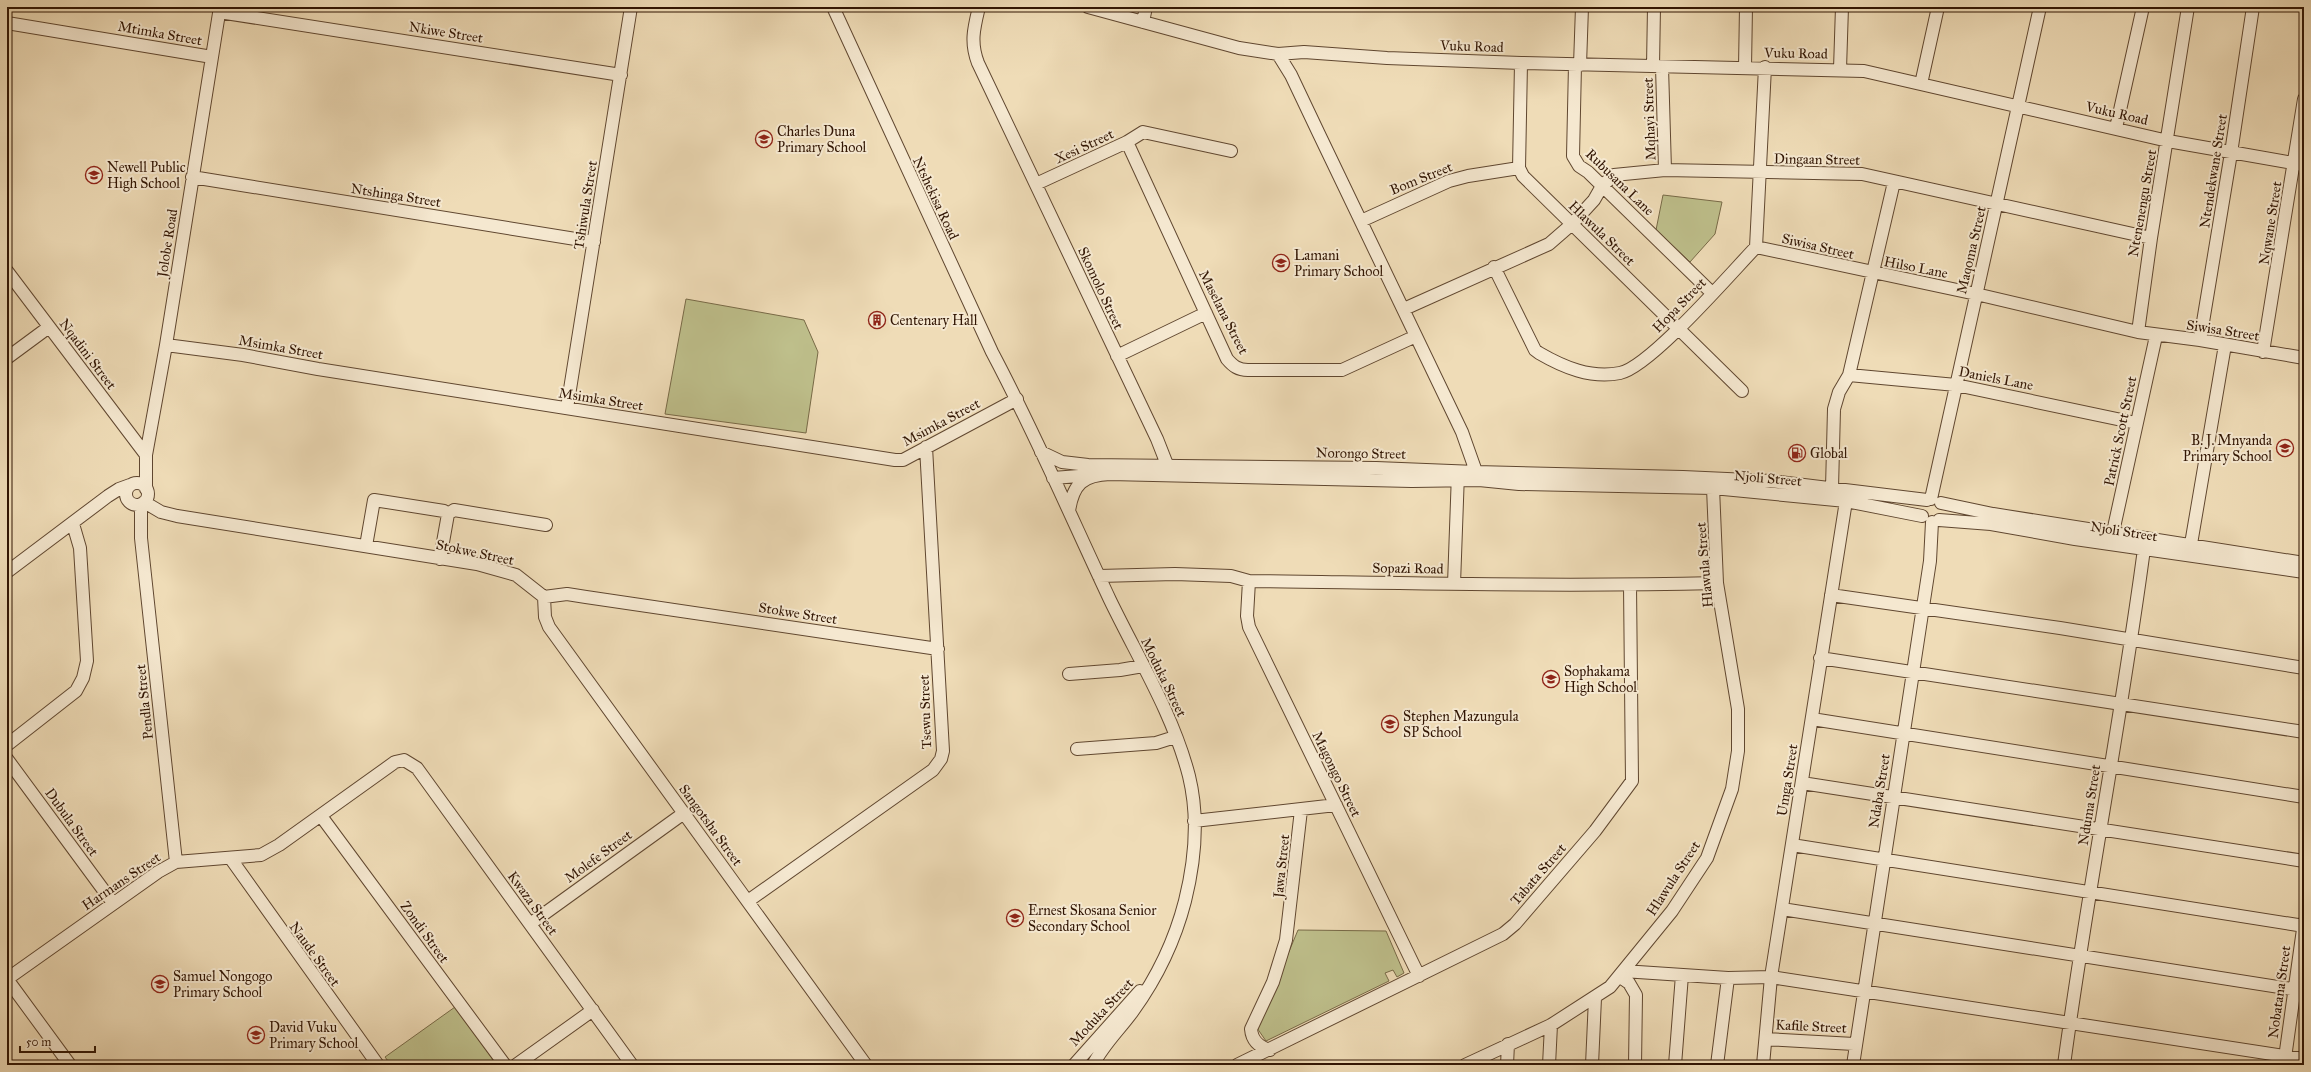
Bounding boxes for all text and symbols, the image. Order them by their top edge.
street label: Mtimka Street [117,18,203,49]
street label: Nkiwe Street [408,18,484,47]
street label: Vuku Road [1439,37,1504,56]
street label: Vuku Road [1763,44,1828,63]
street label: Mqhayi Street [1640,77,1660,161]
street label: Vuku Road [2083,98,2150,129]
street label: Ntendekwane Street [2196,113,2231,229]
place label: Charles Duna Primary School [777,123,866,156]
street label: Xesi Street [1052,125,1116,167]
school or university icon: Charles Duna Primary School [754,129,774,149]
street label: Rubusana Lane [1582,145,1658,219]
street label: Ntenenengu Street [2125,148,2160,258]
street label: Dingaan Street [1774,150,1860,169]
street label: Ntshekisa Road [909,154,962,242]
street label: Bom Street [1387,158,1455,199]
place label: Newell Public High School [107,159,186,192]
street label: Tshiwula Street [570,159,601,251]
school or university icon: Newell Public High School [84,165,104,185]
street label: Ntshinga Street [350,180,442,211]
street label: Nqwane Street [2255,180,2286,266]
street label: Hlawula Street [1565,197,1638,269]
street label: Maqoma Street [1953,204,1991,296]
street label: Jolobe Road [153,208,182,281]
street label: Siwisa Street [1780,230,1856,263]
street label: Skomolo Street [1074,244,1127,332]
place label: Lamani Primary School [1294,247,1383,280]
school or university icon: Lamani Primary School [1271,253,1291,273]
street label: Hilso Lane [1883,253,1949,282]
street label: Maselana Street [1195,267,1252,357]
street label: Hopa Street [1649,274,1710,336]
building icon: Centenary Hall [867,310,887,330]
place label: Centenary Hall [890,312,978,329]
street label: Nqadini Street [55,316,120,394]
street label: Siwisa Street [2185,316,2261,345]
street label: Msimka Street [237,332,324,363]
street label: Daniels Lane [1957,363,2035,394]
street label: Patrick Scott Street [2101,375,2140,488]
street label: Msimka Street [557,384,644,415]
street label: Msimka Street [900,395,983,450]
place label: B. J. Mnyanda Primary School [2183,432,2272,465]
school or university icon: B. J. Mnyanda Primary School [2275,438,2295,458]
fuel station icon: Global [1787,443,1807,463]
street label: Norongo Street [1316,444,1406,463]
place label: Global [1810,445,1848,462]
street label: Njoli Street [1733,467,1803,490]
street label: Njoli Street [2089,518,2159,545]
street label: Hlawula Street [1692,521,1717,608]
street label: Stokwe Street [434,536,515,569]
street label: Sopazi Road [1372,559,1444,578]
street label: Stokwe Street [757,599,838,628]
street label: Moduka Street [1137,635,1190,720]
street label: Pendla Street [132,663,157,740]
place label: Sophakama High School [1564,663,1637,696]
school or university icon: Sophakama High School [1541,669,1561,689]
street label: Tsewu Street [916,674,935,750]
place label: Stephen Mazungula SP School [1403,708,1519,741]
school or university icon: Stephen Mazungula SP School [1380,714,1400,734]
street label: Magongo Street [1309,729,1365,820]
street label: Umga Street [1773,743,1802,817]
street label: Ndaba Street [1865,753,1894,830]
street label: Nduma Street [2075,763,2104,847]
street label: Sangotsha Street [675,781,746,869]
street label: Dubula Street [41,785,102,860]
street label: Molefe Street [561,826,635,887]
street label: Jawa Street [1269,833,1294,901]
street label: Hlawula Street [1643,838,1704,919]
street label: Tabata Street [1507,840,1570,909]
street label: Harmans Street [79,849,164,914]
street label: Kwaza Street [504,868,561,939]
street label: Zondi Street [397,898,453,967]
place label: Ernest Skosana Senior Secondary School [1028,902,1157,935]
school or university icon: Ernest Skosana Senior Secondary School [1005,908,1025,928]
street label: Naude Street [286,919,344,990]
street label: Nobatana Street [2265,944,2294,1040]
place label: Samuel Nongogo Primary School [173,968,272,1001]
school or university icon: Samuel Nongogo Primary School [150,974,170,994]
street label: Moduka Street [1066,975,1137,1050]
street label: Kafile Street [1775,1016,1847,1037]
place label: David Vuku Primary School [269,1019,358,1052]
school or university icon: David Vuku Primary School [246,1025,266,1045]
scale bar [20,1028,95,1054]
text: 50 m [26,1035,51,1049]

